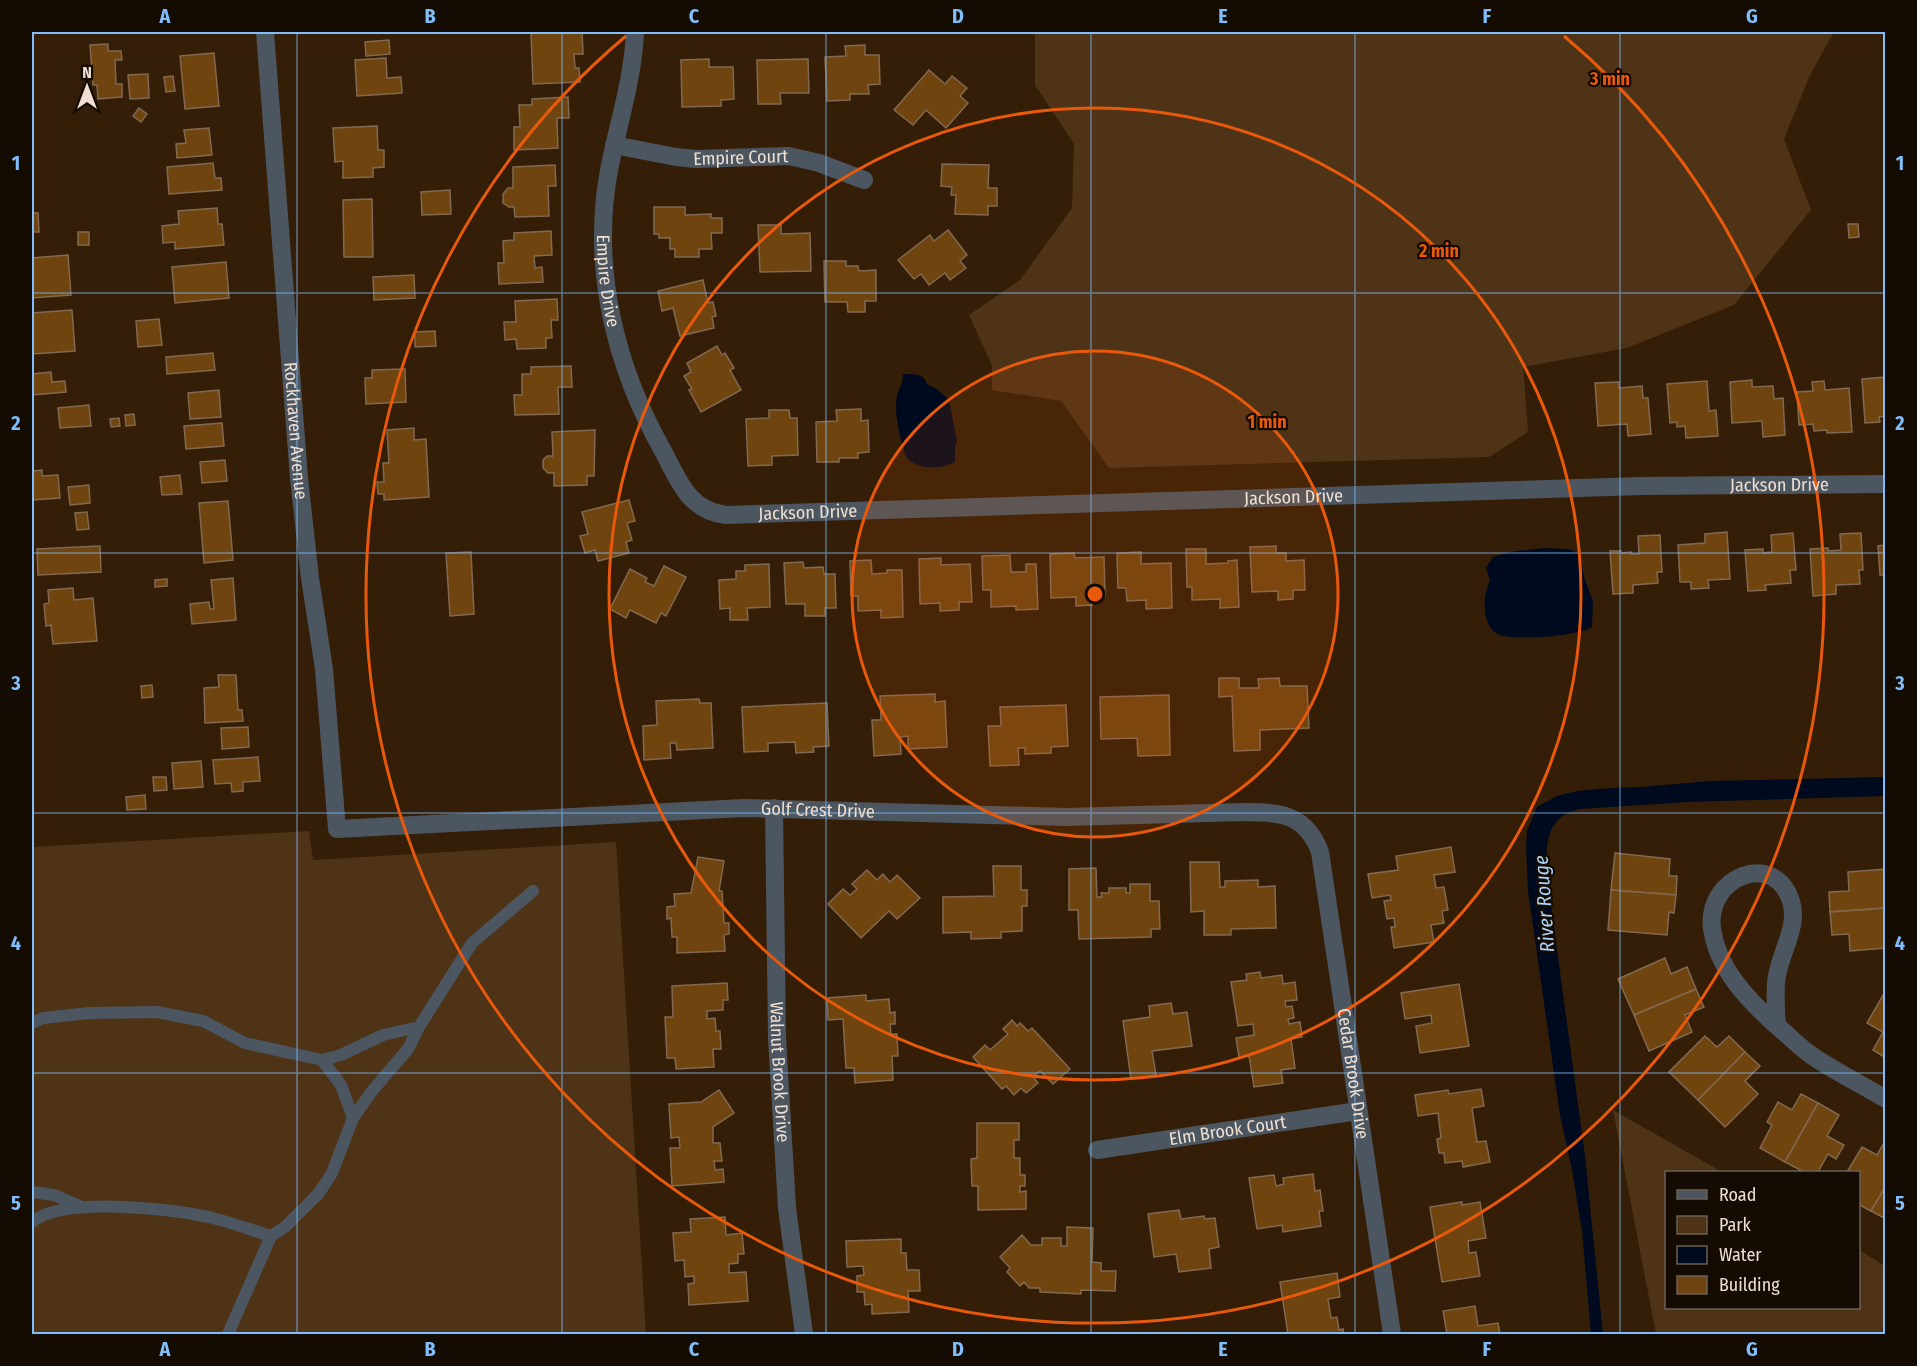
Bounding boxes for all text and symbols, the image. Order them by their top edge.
text: A [159,4,172,28]
text: B [424,4,436,28]
text: C [689,4,700,28]
text: D [952,4,964,28]
text: E [1218,4,1228,28]
text: F [1483,4,1492,28]
text: G [1746,4,1758,28]
north arrow [57,57,117,117]
text: N [82,63,92,82]
text: 3 min [1589,68,1630,90]
street label: Empire Court [693,145,789,170]
text: 1 [12,151,20,175]
text: 1 [1896,151,1904,175]
street label: Empire Drive [592,234,625,329]
text: 2 min [1418,240,1459,262]
street label: Rockhaven Avenue [279,361,312,501]
text: 2 [10,411,21,435]
text: 1 min [1247,411,1287,433]
text: 2 [1894,411,1905,435]
street label: Jackson Drive [1730,473,1829,496]
street label: Jackson Drive [1244,484,1343,510]
street label: Jackson Drive [758,500,858,525]
centre of rings [1085,584,1105,604]
text: 3 [10,671,21,695]
text: 3 [1894,671,1905,695]
street label: Golf Crest Drive [761,797,875,823]
water label: River Rouge [1529,854,1559,953]
text: 4 [11,931,21,955]
text: 4 [1895,931,1905,955]
street label: Walnut Brook Drive [766,1001,794,1143]
street label: Cedar Brook Drive [1332,1007,1374,1141]
street label: Elm Brook Court [1167,1111,1288,1150]
legend [1665,1171,1860,1309]
text: Road [1719,1184,1756,1206]
text: 5 [11,1191,21,1215]
text: 5 [1895,1191,1905,1215]
text: Park [1719,1214,1752,1236]
text: Water [1719,1244,1762,1266]
text: Building [1719,1274,1780,1296]
text: A [159,1337,172,1361]
text: B [424,1337,436,1361]
text: C [689,1337,700,1361]
text: D [952,1337,964,1361]
text: E [1218,1337,1228,1361]
text: F [1483,1337,1492,1361]
text: G [1746,1337,1758,1361]

